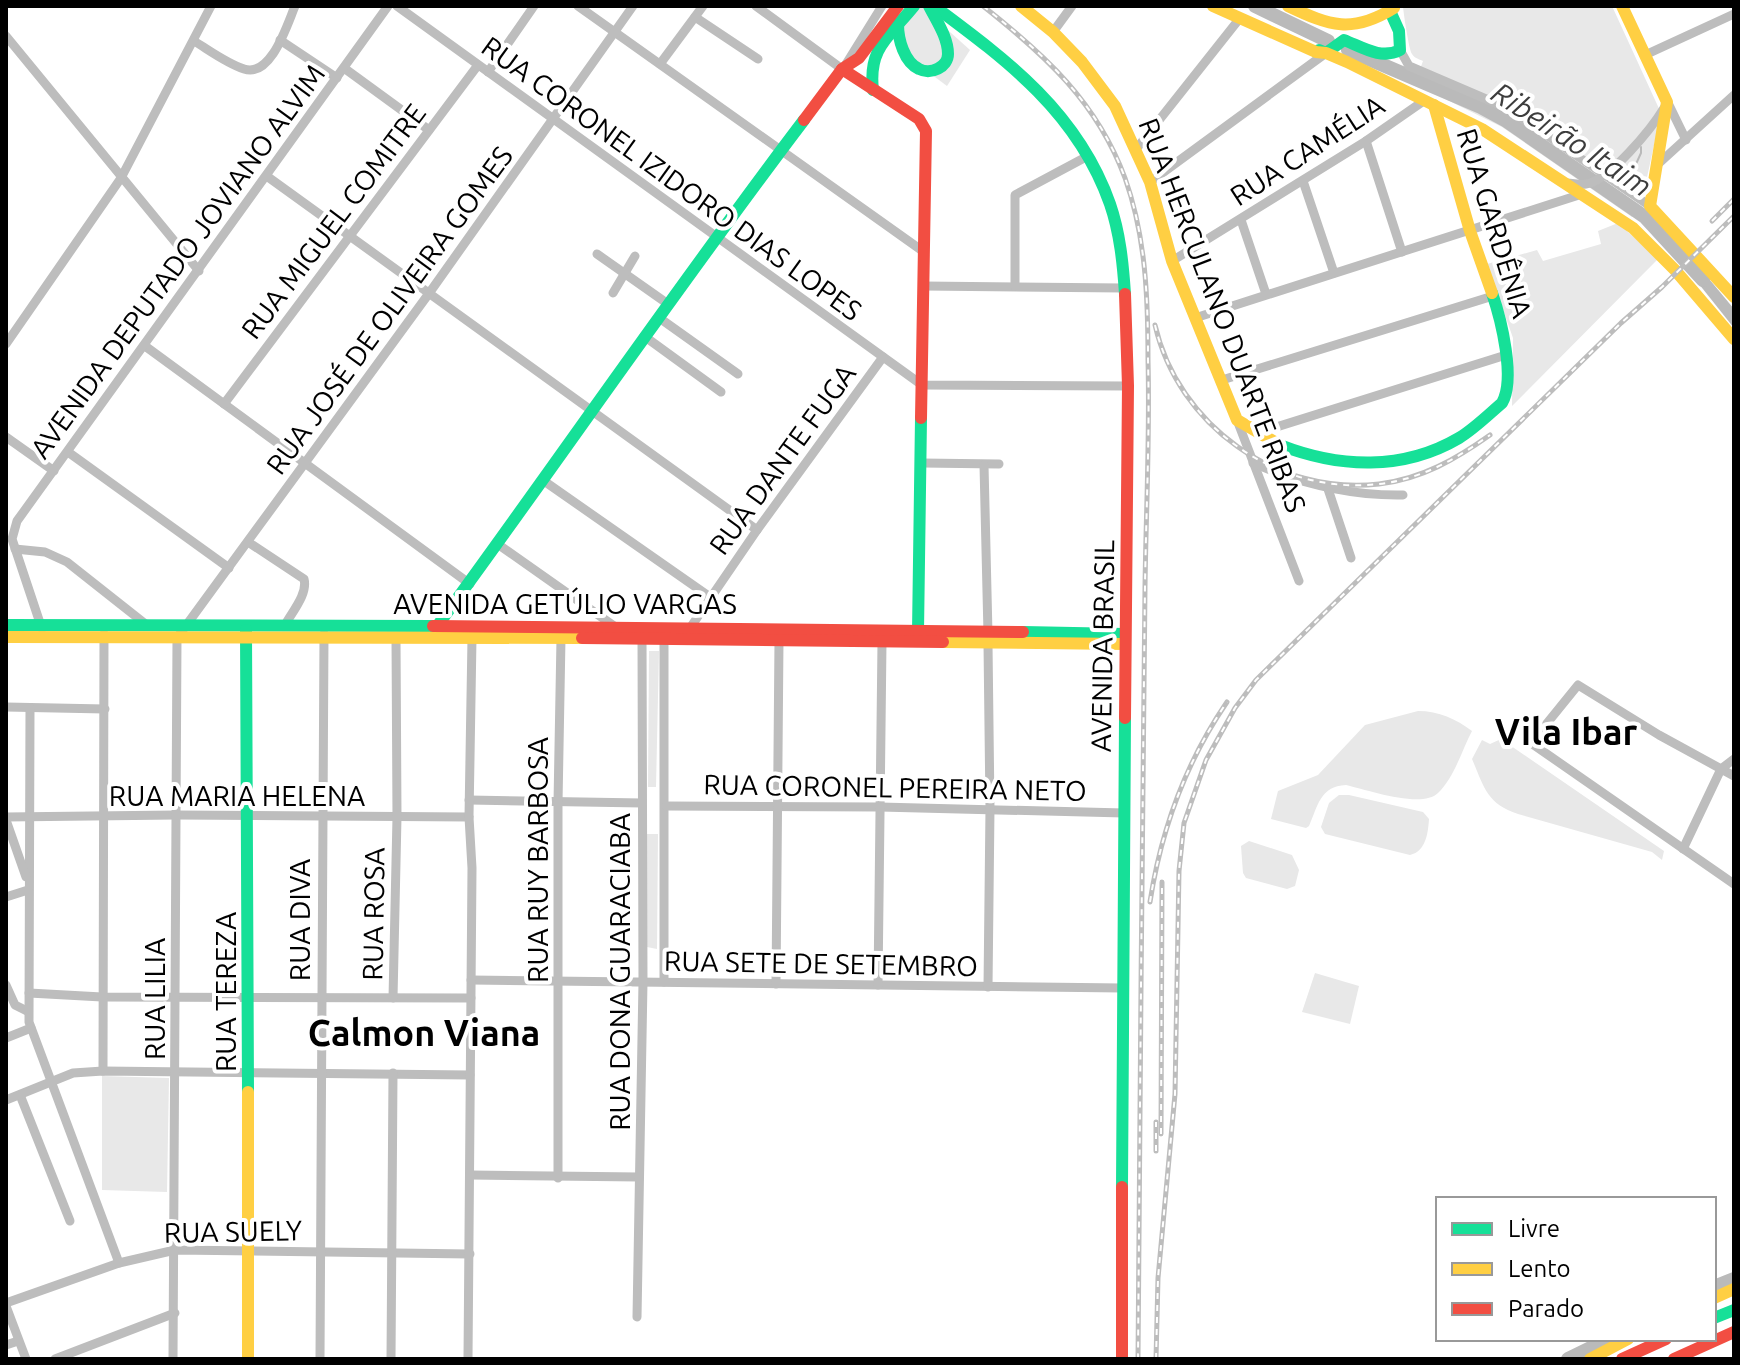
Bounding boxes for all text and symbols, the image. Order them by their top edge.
street label: RUA CORONEL IZIDORO DIAS LOPES [476,30,868,326]
street label: AVENIDA DEPUTADO JOVIANO ALVIM [24,58,330,464]
water label: Ribeirão Itaim [1486,75,1658,203]
street label: RUA CAMÉLIA [1224,88,1390,211]
street label: RUA MIGUEL COMITRE [235,98,431,344]
street label: RUA HERCULANO DUARTE RIBAS [1133,114,1313,516]
street label: RUA GARDÊNIA [1451,124,1539,321]
street label: RUA JOSÉ DE OLIVEIRA GOMES [259,140,518,480]
street label: RUA DANTE FUGA [703,358,861,560]
street label: AVENIDA BRASIL [1085,540,1119,752]
street label: AVENIDA GETÚLIO VARGAS [393,587,737,619]
district label: Vila Ibar [1495,711,1637,752]
street label: RUA RUY BARBOSA [522,737,553,983]
street label: RUA CORONEL PEREIRA NETO [703,768,1087,806]
street label: RUA MARIA HELENA [109,780,365,811]
street label: RUA DONA GUARACIABA [604,813,635,1131]
street label: RUA ROSA [356,847,390,981]
street label: RUA DIVA [284,859,315,981]
street label: RUA TEREZA [210,912,241,1072]
street label: RUA LILIA [139,938,170,1060]
street label: RUA SETE DE SETEMBRO [664,945,978,981]
district label: Calmon Viana [308,1012,540,1053]
legend [1436,1197,1716,1341]
street label: RUA SUELY [164,1214,302,1248]
text: Livre [1508,1215,1560,1242]
text: Lento [1508,1255,1571,1282]
text: Parado [1508,1295,1584,1322]

